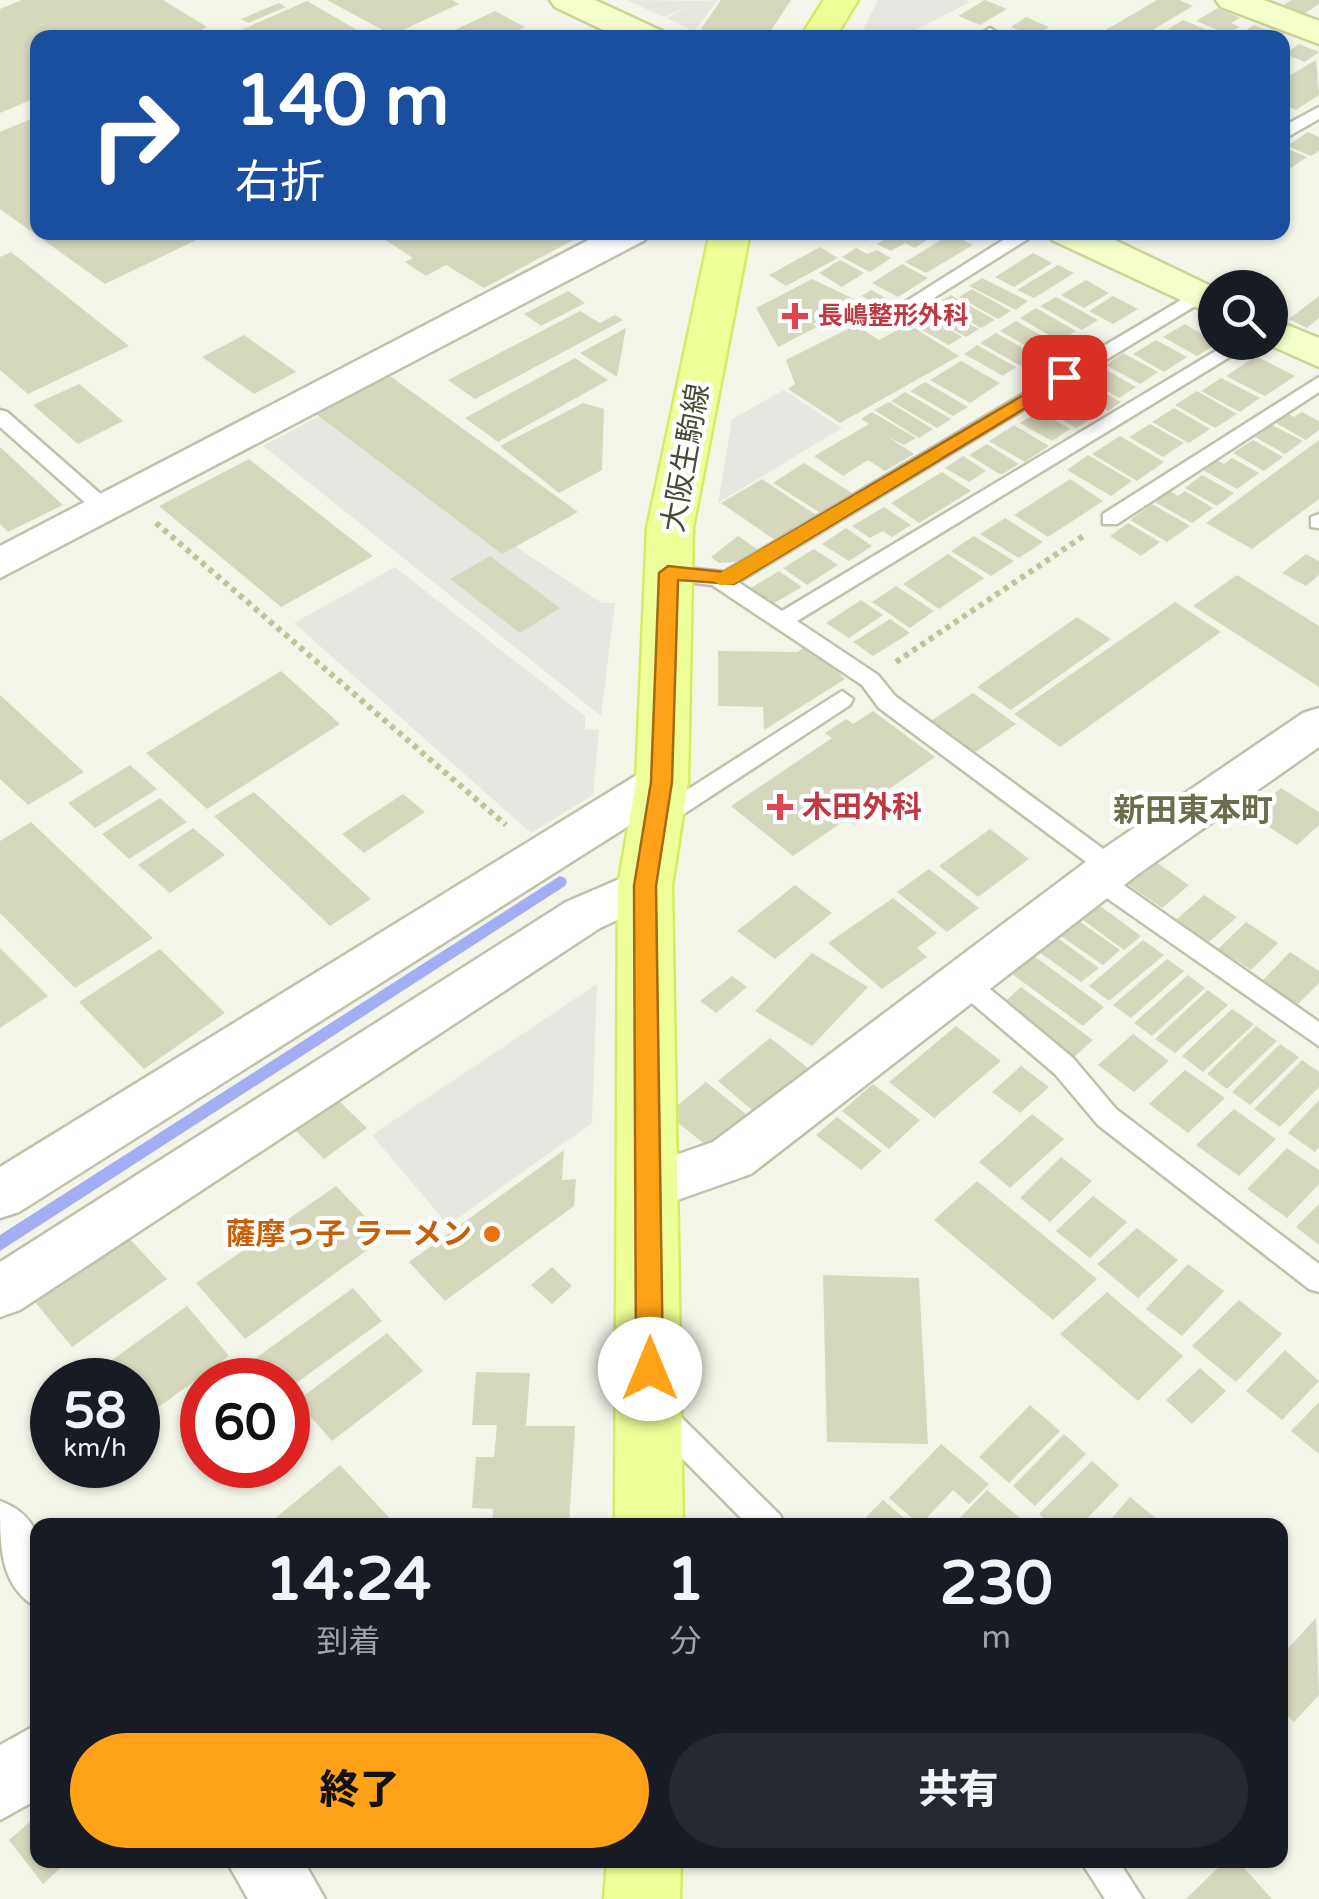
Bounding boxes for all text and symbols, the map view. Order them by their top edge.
text: 140 m [235,60,449,144]
icon: right [70,70,200,200]
text: 右折 [235,156,325,210]
map controls [1198,270,1288,360]
button: search [1198,270,1288,360]
place label: 長嶋整形外科 [818,301,968,331]
marker: 長嶋整形外科 [782,303,808,329]
pin [1022,335,1107,420]
icon: arrive [1037,350,1092,405]
street label: 大阪生駒線 [655,381,717,535]
place label: 木田外科 [802,789,922,826]
district label: 新田東本町 [1113,792,1273,830]
marker: 木田外科 [767,794,793,820]
place label: 薩摩っ子 ラーメン [225,1216,472,1253]
marker: 薩摩っ子 ラーメン [481,1223,503,1245]
position arrow [598,1317,702,1421]
speed limit sign: 60 [180,1358,310,1488]
text: 58 [64,1381,126,1441]
text: km/h [64,1433,126,1463]
text: 14:24 [265,1544,432,1616]
text: 1 [667,1544,704,1616]
text: 230 [940,1548,1053,1620]
text: m [982,1619,1011,1657]
text: 到着 [316,1623,380,1661]
text: 分 [670,1623,702,1661]
button: 終了 [70,1733,649,1848]
button: 共有 [669,1733,1248,1848]

